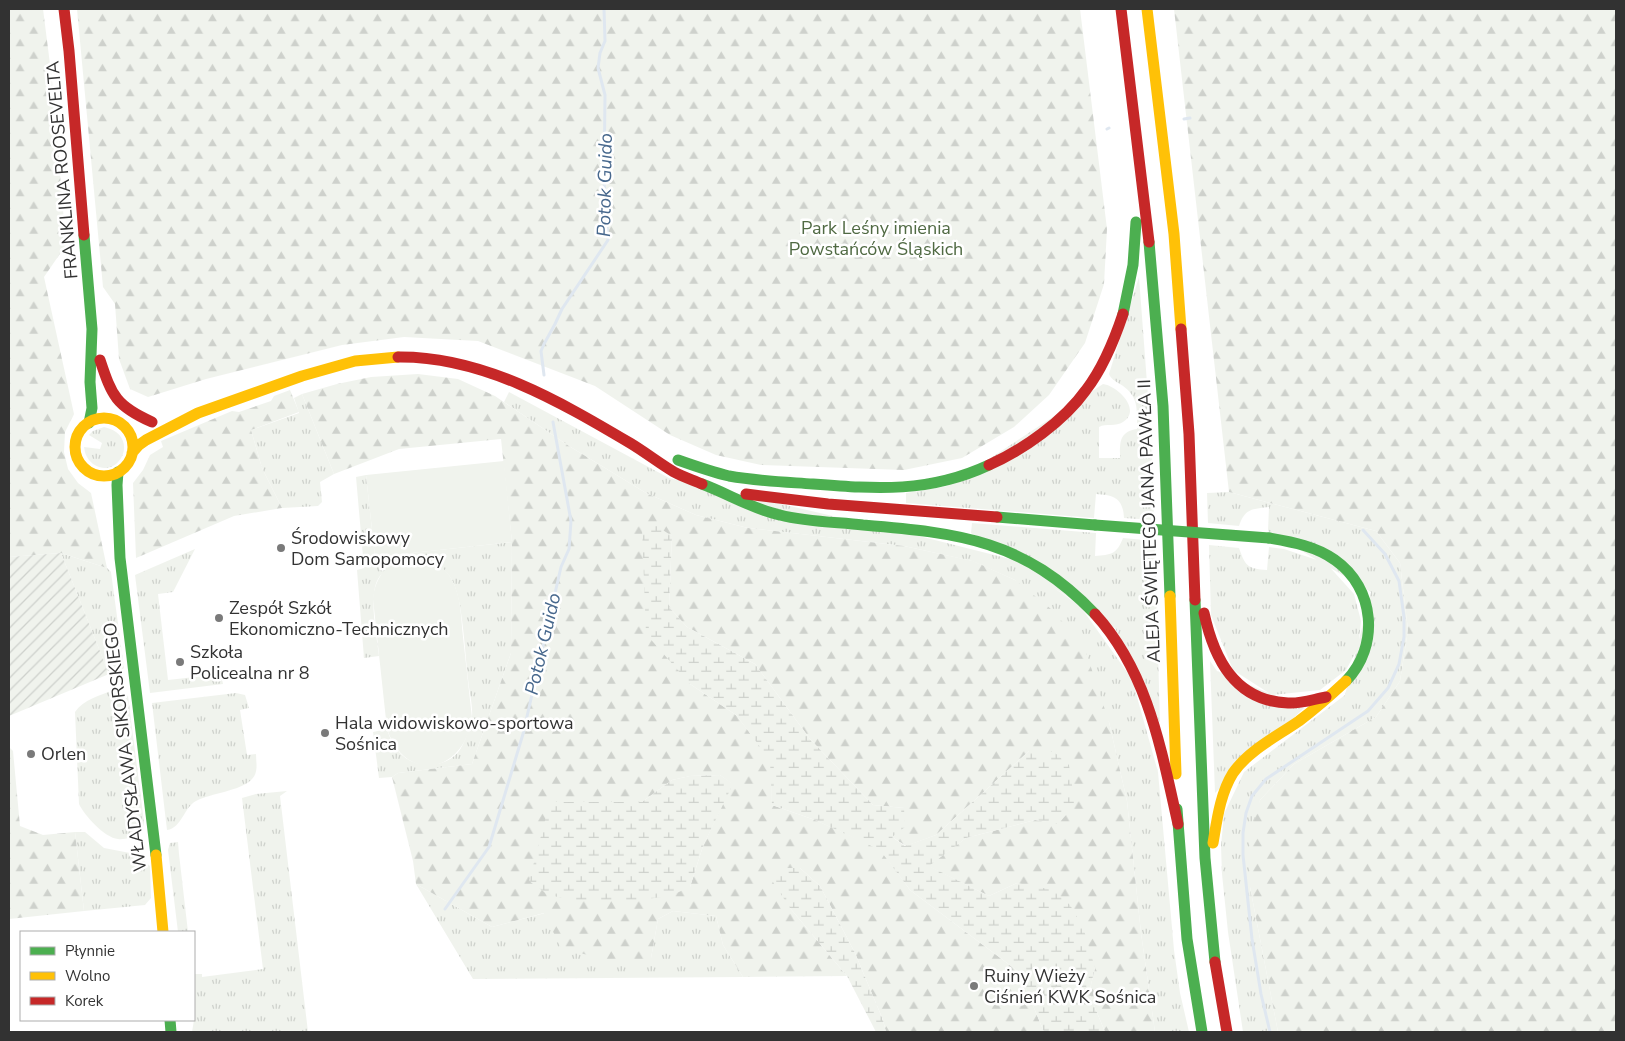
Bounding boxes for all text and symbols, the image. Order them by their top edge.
street label: FRANKLINA ROOSEVELTA [41,60,83,280]
water label: Potok Guido [591,133,619,237]
park label: Park Leśny imienia Powstańców Śląskich [789,216,963,261]
street label: ALEJA ŚWIĘTEGO JANA PAWŁA II [1132,379,1166,663]
place label: Środowiskowy Dom Samopomocy [291,526,445,571]
marker: Środowiskowy Dom Samopomocy [275,542,287,554]
water label: Potok Guido [519,590,567,698]
place label: Zespół Szkół Ekonomiczno-Technicznych [229,596,449,641]
marker: Zespół Szkół Ekonomiczno-Technicznych [213,612,225,624]
street label: WŁADYSŁAWA SIKORSKIEGO [98,621,152,873]
place label: Szkoła Policealna nr 8 [190,640,310,685]
marker: Szkoła Policealna nr 8 [174,656,186,668]
place label: Hala widowiskowo-sportowa Sośnica [335,711,574,756]
marker: Hala widowiskowo-sportowa Sośnica [319,727,331,739]
place label: Orlen [41,742,86,766]
marker: Orlen [25,748,37,760]
legend [20,931,195,1021]
text: Płynnie [65,941,115,961]
place label: Ruiny Wieży Ciśnień KWK Sośnica [984,964,1156,1009]
text: Wolno [65,966,110,986]
marker: Ruiny Wieży Ciśnień KWK Sośnica [968,980,980,992]
text: Korek [65,991,104,1011]

